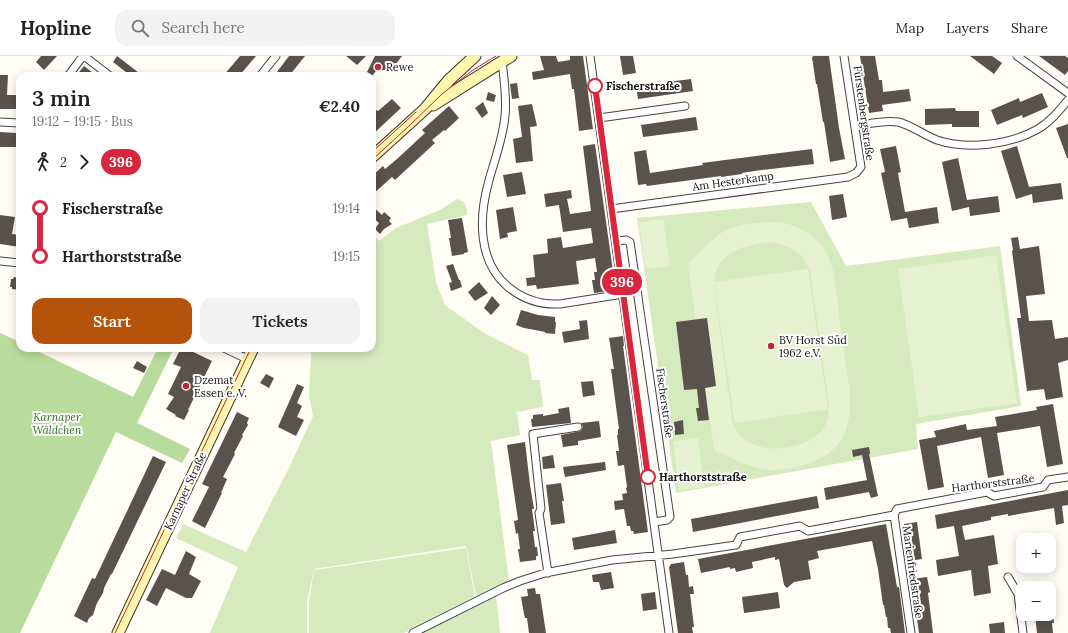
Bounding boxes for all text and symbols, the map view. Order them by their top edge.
search box [115,10,395,46]
text: Hopline [20,16,91,40]
icon: search [129,17,151,39]
text: Search here [161,18,245,37]
text: Map [896,19,924,37]
text: Layers [946,19,989,37]
text: Share [1011,19,1048,37]
place label: Rewe [386,60,413,74]
marker: Rewe [373,62,383,72]
street label: Fürstenbergstraße [850,65,878,161]
marker: Fischerstraße [587,78,603,94]
place label: Fischerstraße [606,79,680,93]
text: 3 min [32,84,91,112]
text: €2.40 [319,97,360,116]
text: 19:12 – 19:15 · Bus [32,113,133,130]
icon: walk [32,151,54,173]
icon: forward [73,151,95,173]
text: 396 [109,153,133,171]
text: 2 [60,154,67,171]
street label: Am Hesterkamp [690,168,775,194]
text: Fischerstraße [62,199,163,218]
text: 19:14 [333,200,360,217]
text: Harthorststraße [62,247,182,266]
text: 19:15 [333,248,360,265]
line badge: 396 [599,269,645,295]
text: 396 [610,273,634,291]
button: Start [32,298,192,344]
button: Tickets [200,298,360,344]
place label: BV Horst Süd 1962 e.V. [779,333,847,360]
marker: BV Horst Süd 1962 e.V. [766,341,776,351]
street label: Fischerstraße [653,367,677,439]
place label: Dzemat Essen e. V. [194,373,247,400]
marker: Dzemat Essen e. V. [181,381,191,391]
park label: Karnaper Wäldchen [33,410,82,437]
street label: Karnaper Straße [161,450,209,532]
marker: Harthorststraße [640,469,656,485]
place label: Harthorststraße [659,470,747,484]
street label: Harthorststraße [951,471,1035,495]
street label: Marienfriedstraße [900,525,926,619]
map controls [1016,533,1056,621]
button: + [1016,533,1056,573]
button: − [1016,581,1056,621]

